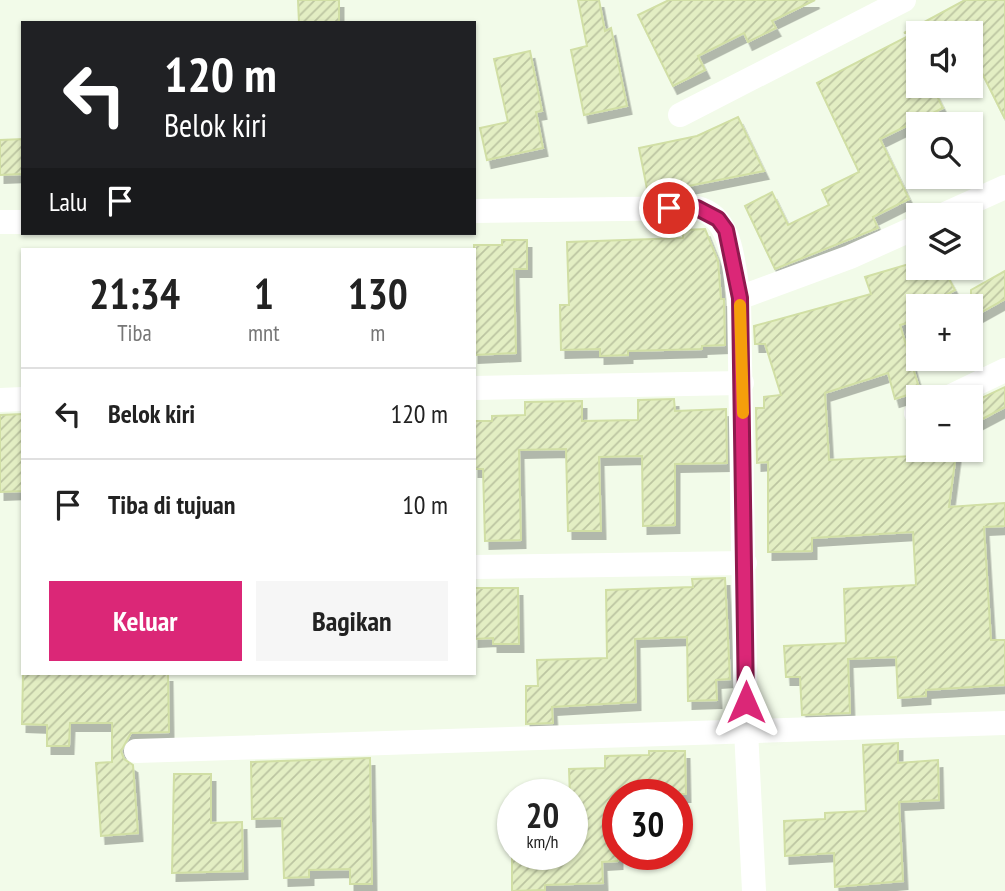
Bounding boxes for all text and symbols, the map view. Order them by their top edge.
map controls [906,21,983,462]
button: sound [906,21,983,98]
text: 120 m [164,42,277,106]
icon: left [49,49,140,140]
text: Belok kiri [164,104,267,146]
button: search [906,112,983,189]
pin [639,178,699,238]
icon: arrive [101,182,139,220]
text: Lalu [49,185,87,218]
icon: arrive [650,189,688,227]
button: layers [906,203,983,280]
text: 21:34 [89,266,180,321]
text: 1 [254,266,274,321]
text: 130 [348,266,408,321]
button: + [906,294,983,371]
text: Tiba [117,318,152,347]
text: mnt [248,318,280,347]
text: m [370,318,385,347]
button: − [906,385,983,462]
icon: left [49,395,87,433]
text: Belok kiri [108,397,195,430]
text: 120 m [390,397,448,430]
icon: arrive [49,486,87,524]
text: Tiba di tujuan [108,488,236,521]
text: 10 m [402,488,448,521]
button: Keluar [49,581,242,661]
button: Bagikan [256,581,448,661]
position arrow [709,665,783,739]
speed limit sign: 30 [602,779,693,870]
text: 20 [526,792,559,838]
text: km/h [527,830,558,853]

